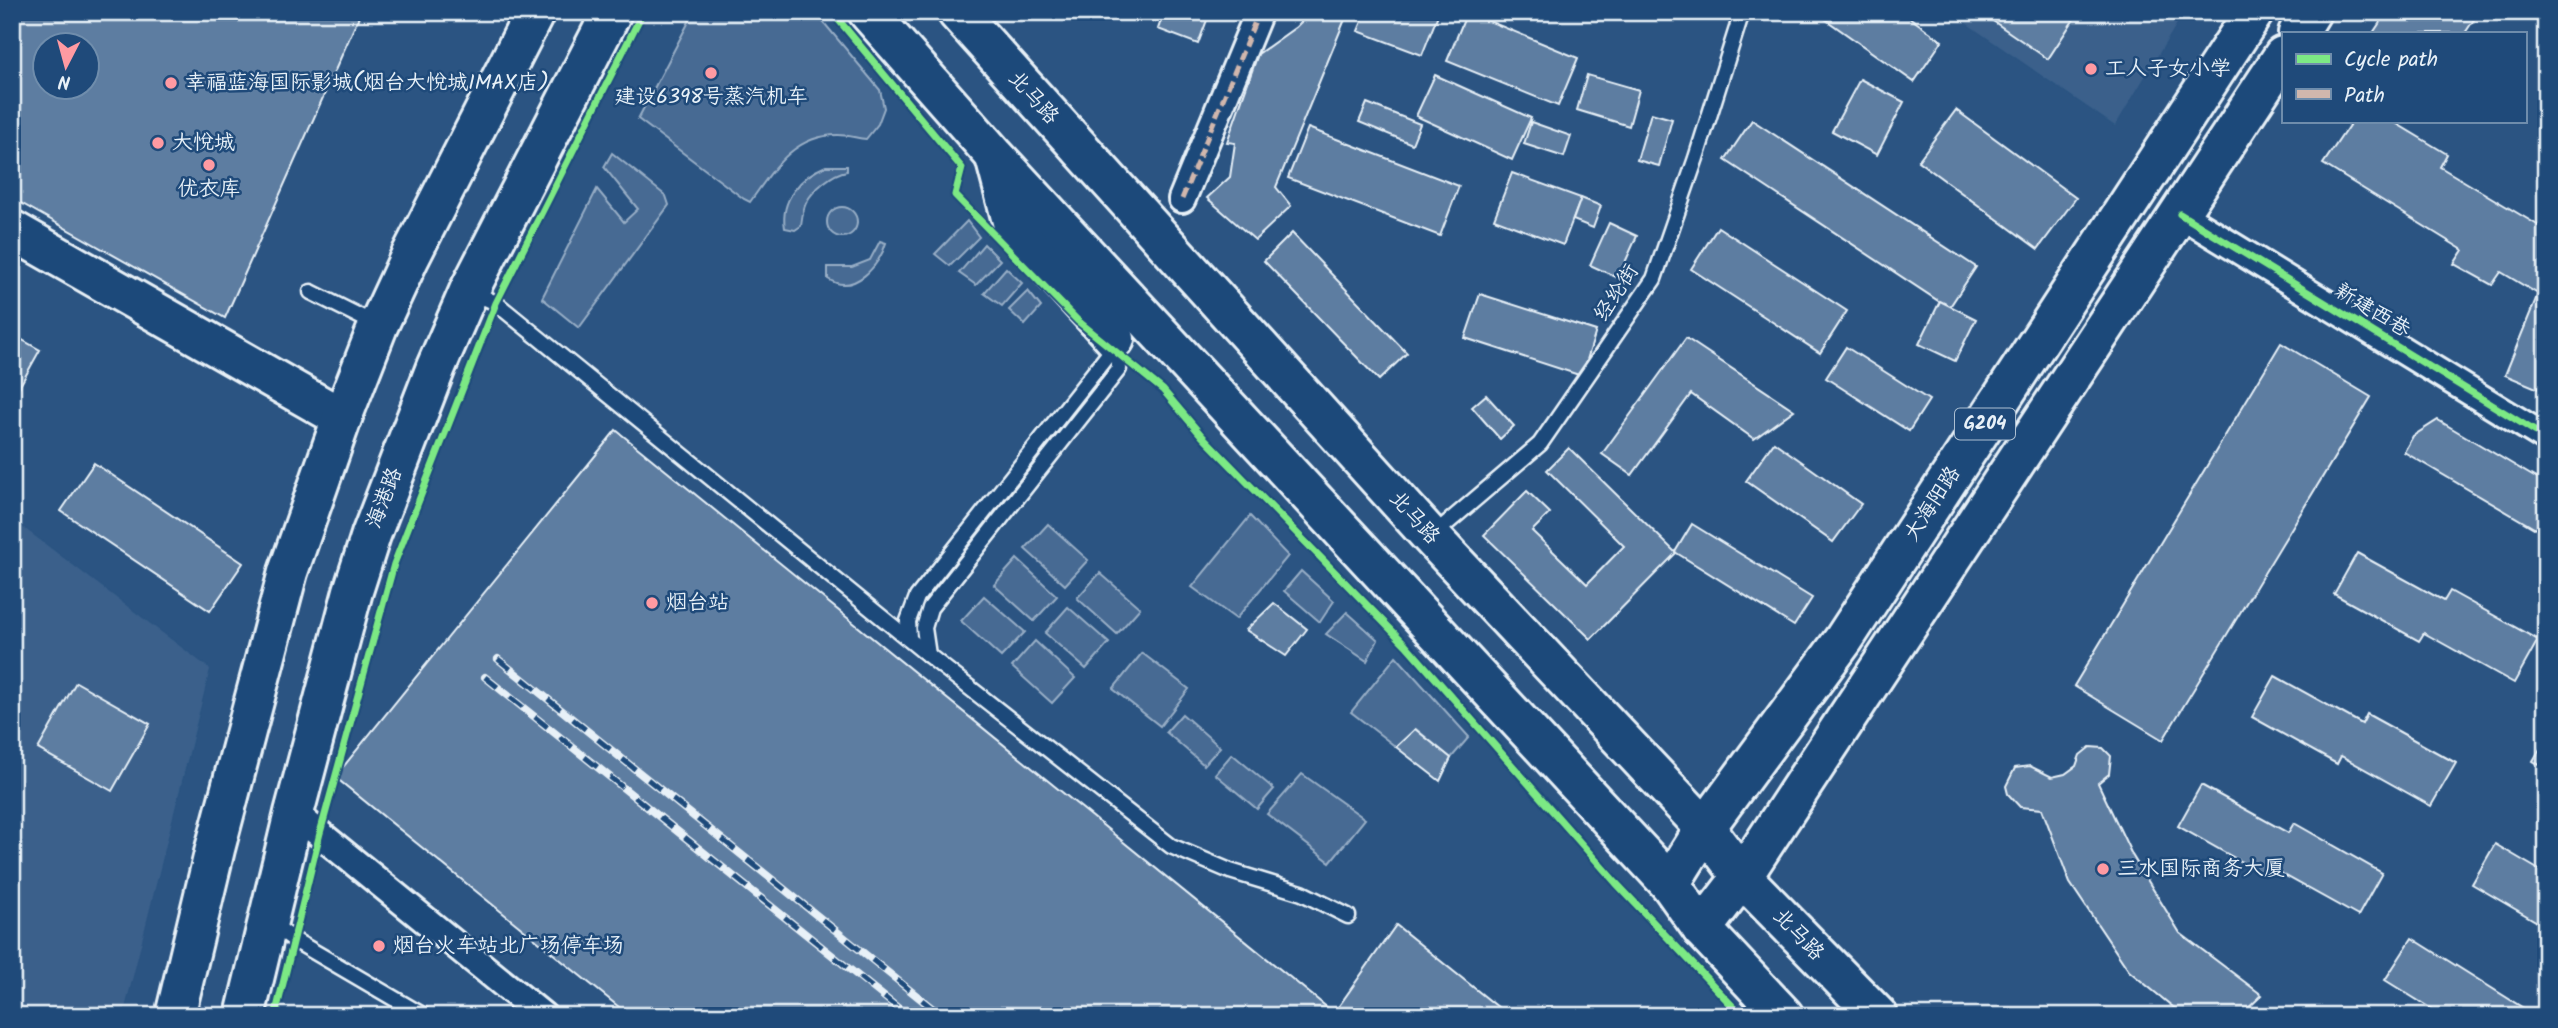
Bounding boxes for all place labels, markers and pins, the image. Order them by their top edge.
place label: 工人子女小学 [2105,53,2231,86]
marker: 工人子女小学 [2083,61,2099,77]
marker: 建设6398号蒸汽机车 [703,65,719,81]
place label: 幸福蓝海国际影城(烟台大悦城IMAX店) [185,67,549,100]
marker: 幸福蓝海国际影城(烟台大悦城IMAX店) [163,75,179,91]
place label: 建设6398号蒸汽机车 [614,81,808,114]
place label: 大悦城 [172,127,235,160]
marker: 大悦城 [150,135,166,151]
marker: 优衣库 [201,157,217,173]
place label: 优衣库 [178,173,241,206]
place label: 烟台站 [666,587,729,620]
marker: 烟台站 [644,595,660,611]
place label: 三水国际商务大厦 [2117,853,2285,886]
marker: 三水国际商务大厦 [2095,861,2111,877]
place label: 烟台火车站北广场停车场 [393,930,624,963]
marker: 烟台火车站北广场停车场 [371,938,387,954]

